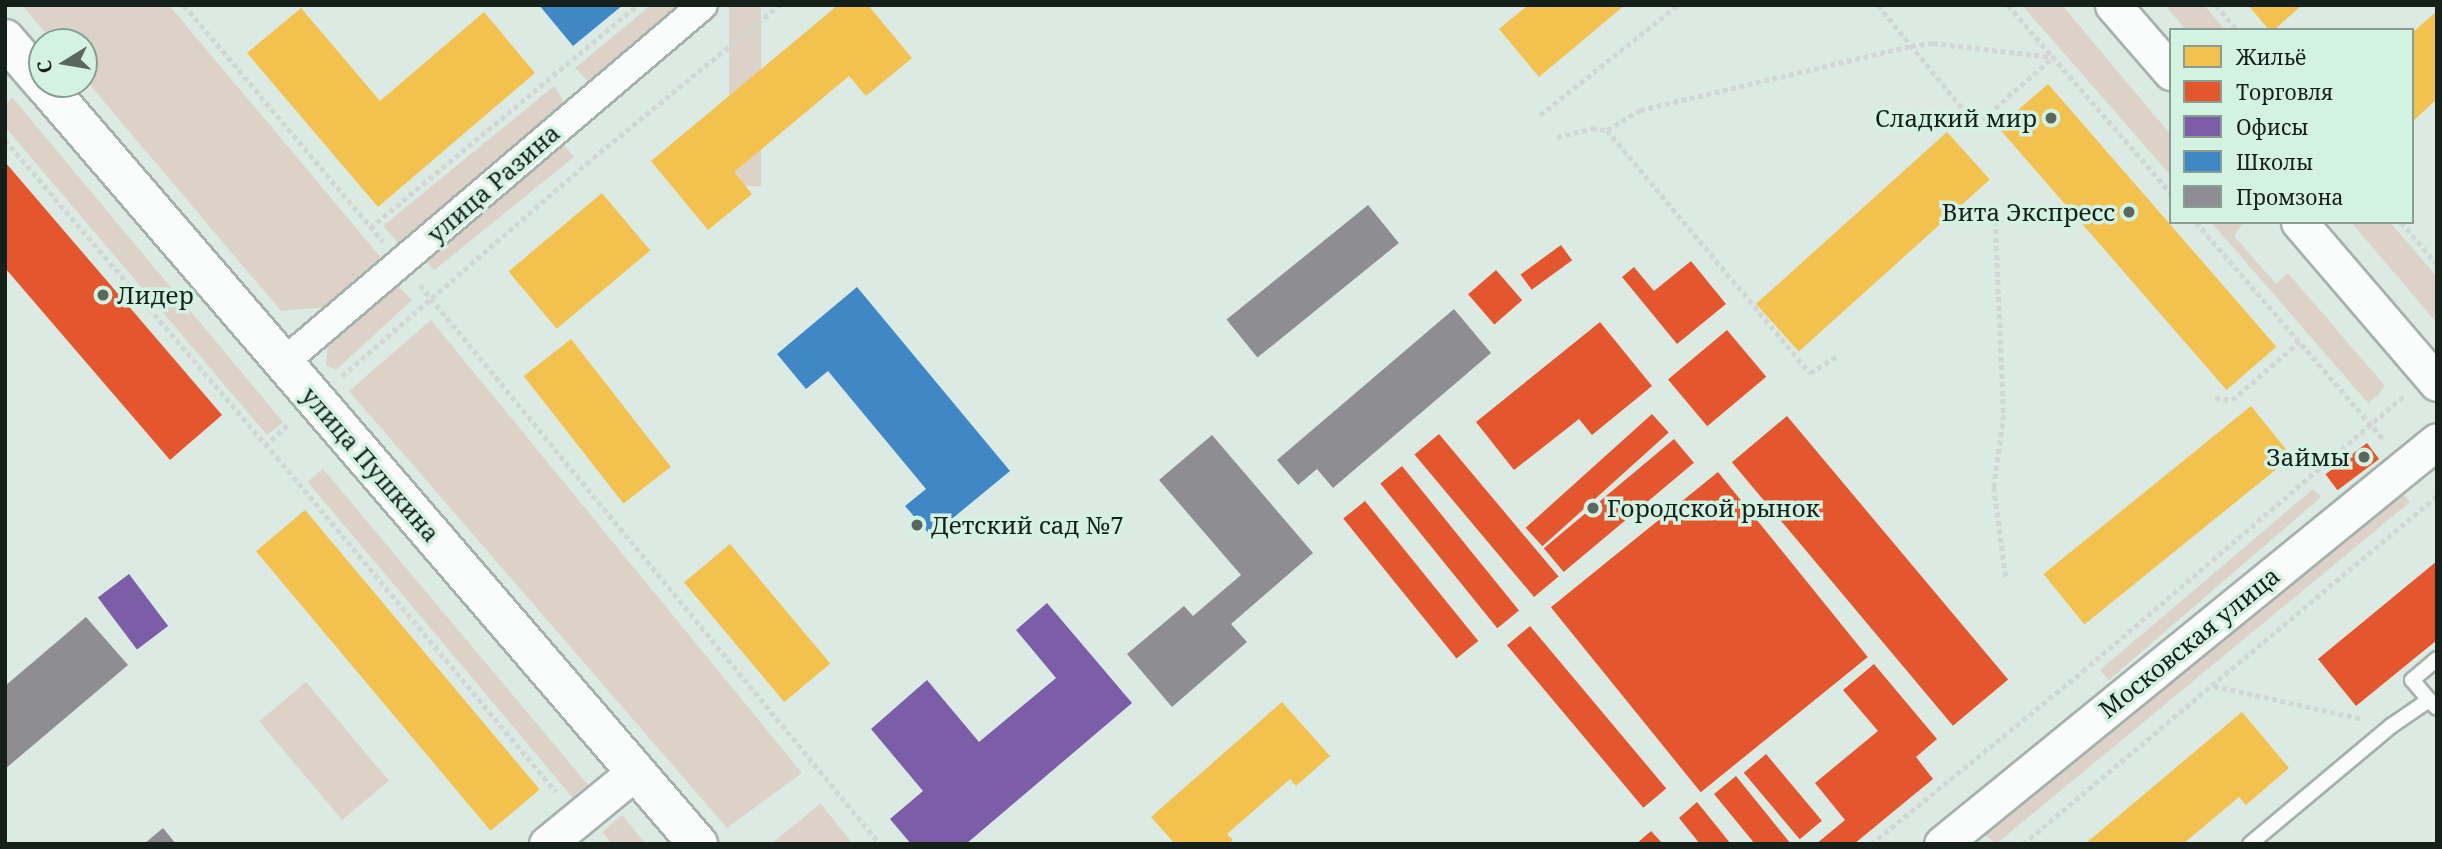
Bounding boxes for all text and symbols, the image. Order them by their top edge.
north arrow [28,28,98,98]
legend [2169,28,2414,224]
text: Жильё [2236,43,2306,71]
text: С [30,58,58,75]
text: Торговля [2236,78,2333,106]
place label: Сладкий мир [1875,104,2037,132]
marker: Сладкий мир [2043,110,2059,126]
text: Офисы [2236,113,2308,141]
street label: улица Разина [421,118,565,248]
text: Школы [2236,148,2313,176]
text: Промзона [2236,183,2344,211]
place label: Вита Экспресс [1942,198,2115,226]
marker: Вита Экспресс [2121,204,2137,220]
place label: Лидер [117,281,194,309]
marker: Лидер [95,287,111,303]
street label: улица Пушкина [296,381,446,547]
place label: Займы [2266,443,2350,471]
marker: Займы [2356,449,2372,465]
place label: Городской рынок [1607,494,1820,522]
marker: Городской рынок [1585,500,1601,516]
place label: Детский сад №7 [931,511,1124,539]
marker: Детский сад №7 [909,517,925,533]
street label: Московская улица [2093,560,2285,724]

